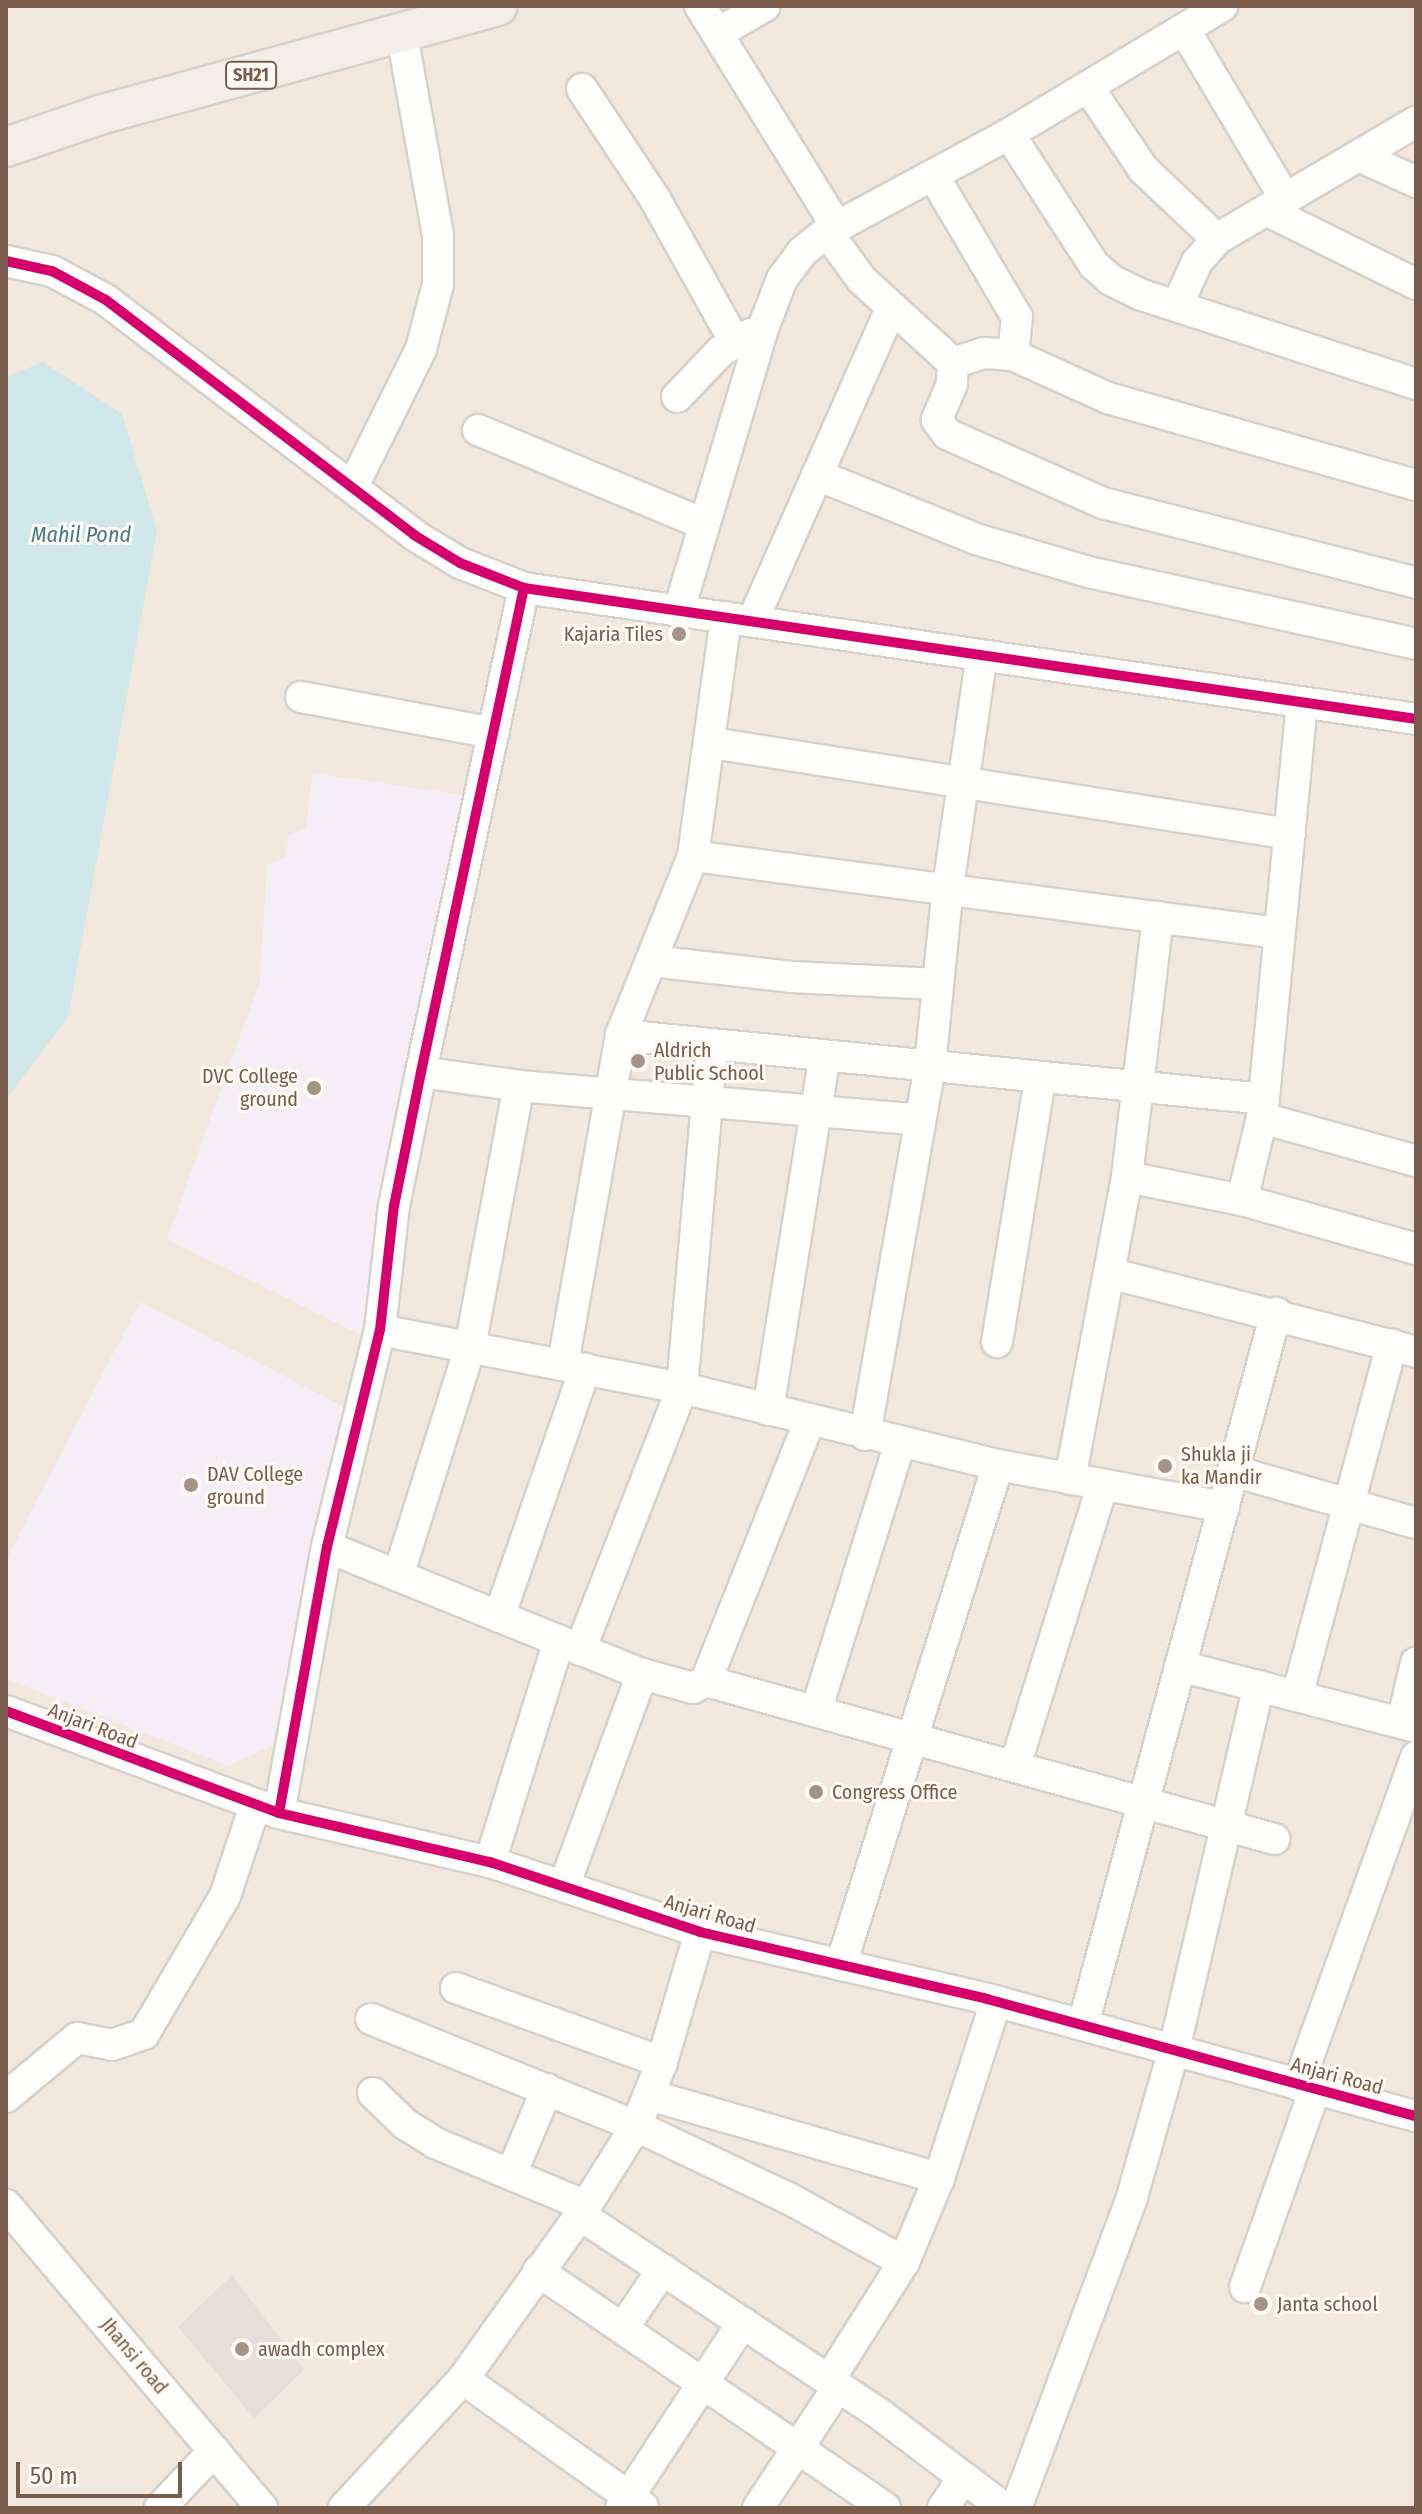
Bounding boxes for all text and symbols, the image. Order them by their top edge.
road number: SH21 [225,61,277,89]
water label: Mahil Pond [31,522,131,548]
place label: Kajaria Tiles [564,622,663,646]
marker: Kajaria Tiles [670,625,688,643]
place label: Aldrich Public School [654,1038,764,1085]
marker: Aldrich Public School [629,1052,647,1070]
place label: DVC College ground [202,1064,298,1111]
marker: DVC College ground [305,1079,323,1097]
place label: Shukla ji ka Mandir [1181,1442,1262,1489]
marker: Shukla ji ka Mandir [1156,1457,1174,1475]
place label: DAV College ground [207,1462,303,1509]
marker: DAV College ground [182,1476,200,1494]
street label: Anjari Road [45,1698,141,1754]
place label: Congress Office [832,1780,957,1804]
marker: Congress Office [807,1783,825,1801]
street label: Anjari Road [661,1889,759,1939]
street label: Anjari Road [1288,2052,1386,2100]
place label: Janta school [1277,2292,1378,2316]
marker: Janta school [1252,2295,1270,2313]
street label: Jhansi road [95,2313,173,2399]
place label: awadh complex [258,2337,385,2361]
marker: awadh complex [233,2340,251,2358]
scale bar [20,2446,186,2496]
text: 50 m [30,2462,78,2490]

